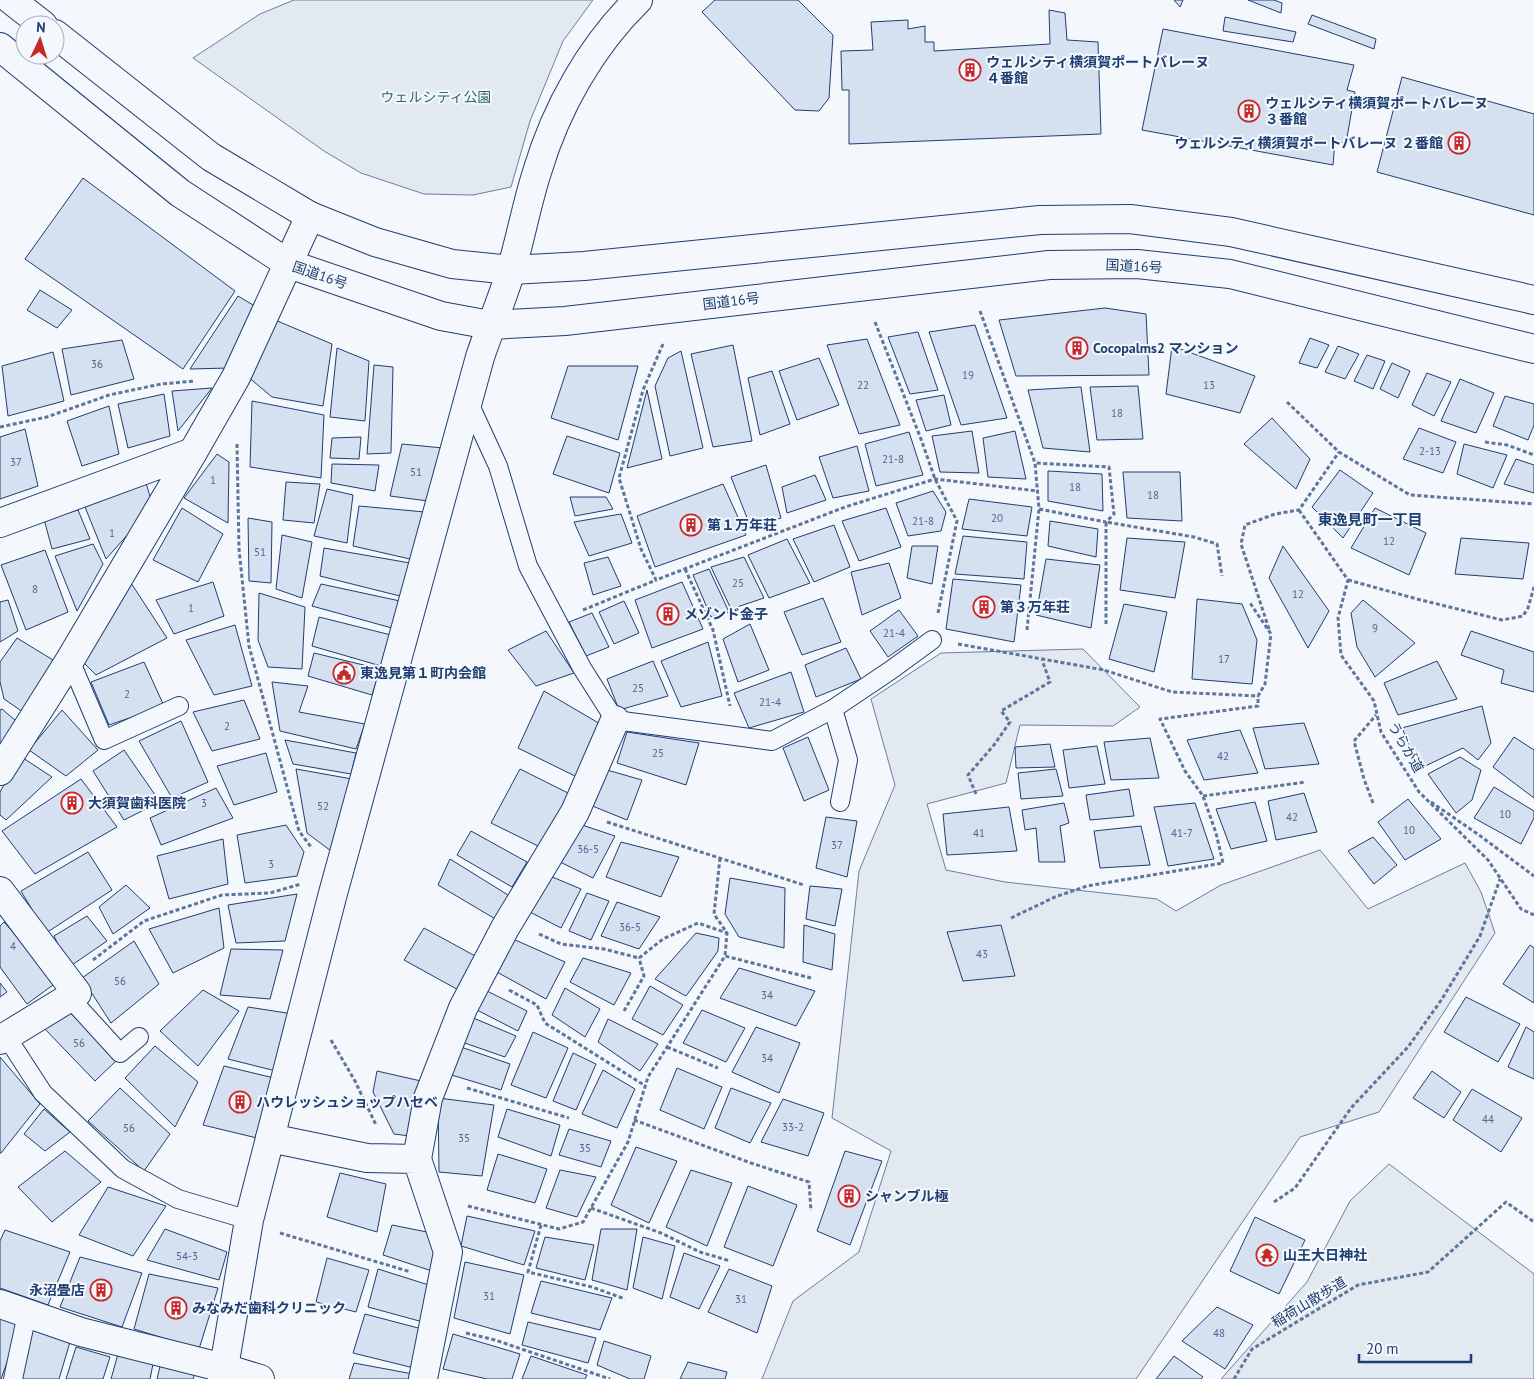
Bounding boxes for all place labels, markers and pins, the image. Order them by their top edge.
place label: ウェルシティ横須賀ポートバレーヌ ４番館 [986,53,1209,87]
building icon: ウェルシティ横須賀ポートバレーヌ ４番館 [958,58,982,82]
place label: ウェルシティ横須賀ポートバレーヌ ３番館 [1265,94,1488,128]
building icon: ウェルシティ横須賀ポートバレーヌ ３番館 [1237,99,1261,123]
building icon: ウェルシティ横須賀ポートバレーヌ ２番館 [1447,131,1471,155]
place label: ウェルシティ横須賀ポートバレーヌ ２番館 [1174,134,1443,152]
building icon: Cocopalms2 マンション [1065,336,1089,360]
place label: Cocopalms2 マンション [1093,339,1238,357]
building icon: 第１万年荘 [679,513,703,537]
place label: 第１万年荘 [707,516,777,534]
building icon: 第３万年荘 [972,595,996,619]
place label: 第３万年荘 [1000,598,1070,616]
building icon: メゾンド金子 [656,602,680,626]
place label: メゾンド金子 [684,605,768,623]
public building icon: 東逸見第１町内会館 [332,661,356,685]
place label: 東逸見第１町内会館 [360,664,486,682]
building icon: 大須賀歯科医院 [60,791,84,815]
place label: 大須賀歯科医院 [88,794,186,812]
building icon: ハウレッシュショップハセベ [228,1090,252,1114]
place label: ハウレッシュショップハセベ [256,1093,438,1111]
building icon: シャンブル極 [837,1184,861,1208]
place label: シャンブル極 [865,1187,949,1205]
temple icon: 山王大日神社 [1255,1243,1279,1267]
place label: 山王大日神社 [1283,1246,1367,1264]
building icon: 永沼畳店 [89,1278,113,1302]
place label: 永沼畳店 [29,1281,85,1299]
building icon: みなみだ歯科クリニック [164,1296,188,1320]
place label: みなみだ歯科クリニック [192,1299,346,1317]

